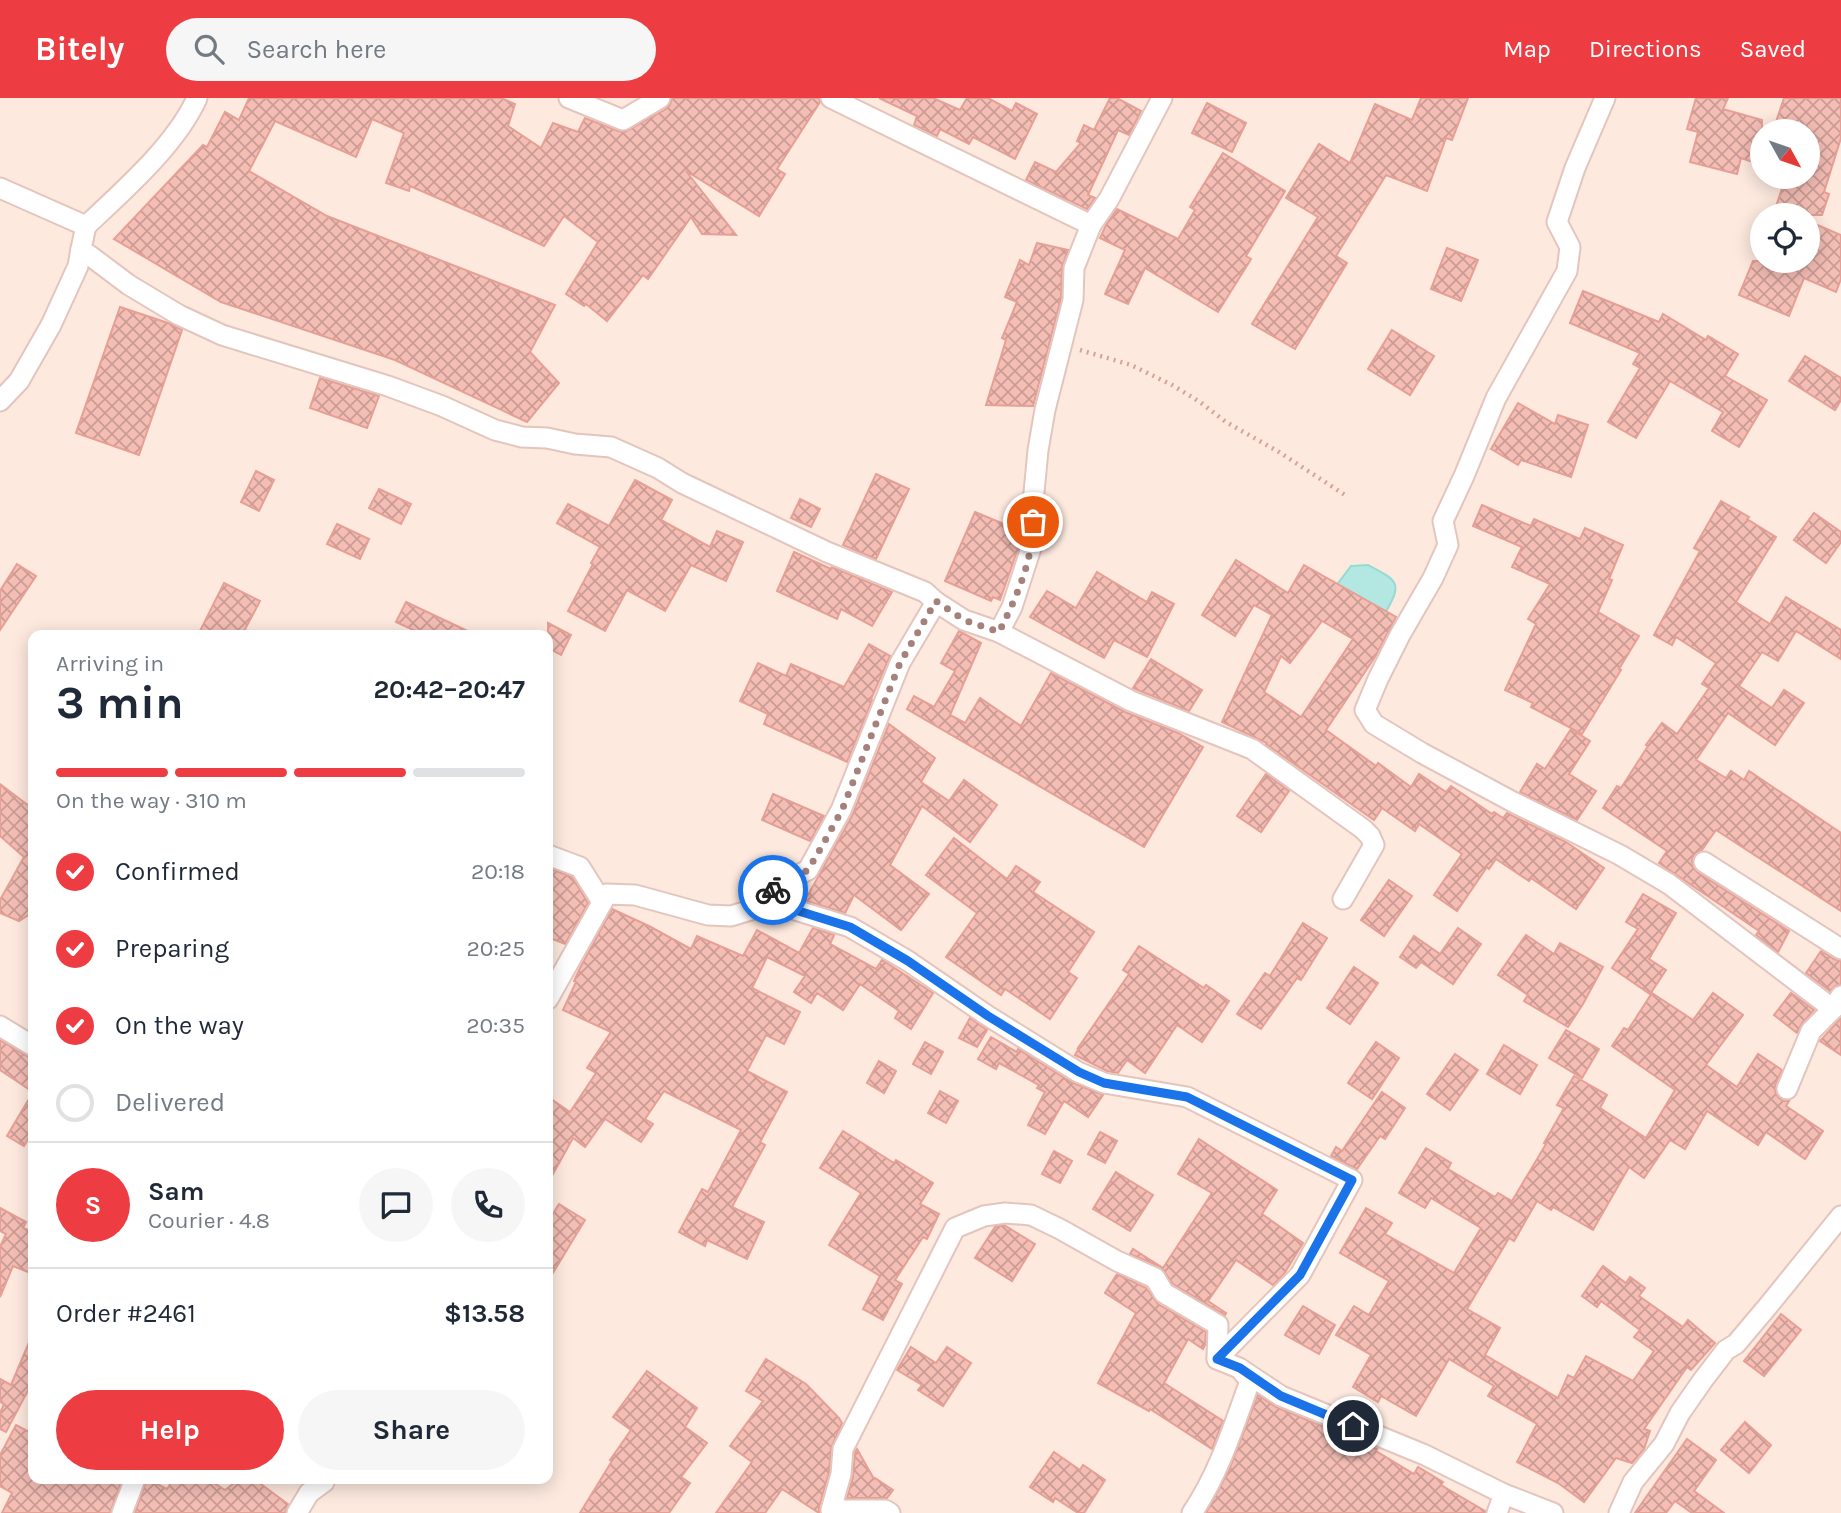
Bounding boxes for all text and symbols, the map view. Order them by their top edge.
search box [166,18,656,81]
text: Bitely [35,30,124,68]
icon: search [190,30,228,68]
text: Search here [246,34,386,65]
text: Map [1503,35,1551,63]
text: Directions [1589,35,1702,63]
text: Saved [1740,35,1806,63]
north arrow [1750,119,1820,189]
map controls [1750,119,1820,273]
button: locate [1750,203,1820,273]
pin [1003,492,1063,552]
icon: bag [1014,503,1052,541]
text: Arriving in [56,650,164,677]
text: 20:42–20:47 [373,674,525,705]
text: 3 min [56,676,184,730]
text: On the way · 310 m [56,787,247,814]
icon: check [56,853,94,891]
courier [738,855,808,925]
text: Confirmed [115,856,240,887]
text: 20:18 [471,858,525,885]
icon: bike [754,871,792,909]
icon: check [56,930,94,968]
text: Preparing [115,933,229,964]
text: 20:25 [466,935,525,962]
icon: check [56,1007,94,1045]
text: On the way [115,1010,244,1041]
text: 20:35 [466,1012,525,1039]
text: Delivered [115,1087,225,1118]
button: chat [359,1168,433,1242]
button: phone [451,1168,525,1242]
text: Sam [148,1176,204,1207]
text: S [85,1190,101,1221]
text: Courier · 4.8 [148,1207,270,1234]
text: Order #2461 [56,1298,196,1329]
text: $13.58 [444,1298,525,1329]
button: Help [56,1390,284,1470]
button: Share [298,1390,525,1470]
pin [1323,1396,1383,1456]
icon: home [1334,1407,1372,1445]

